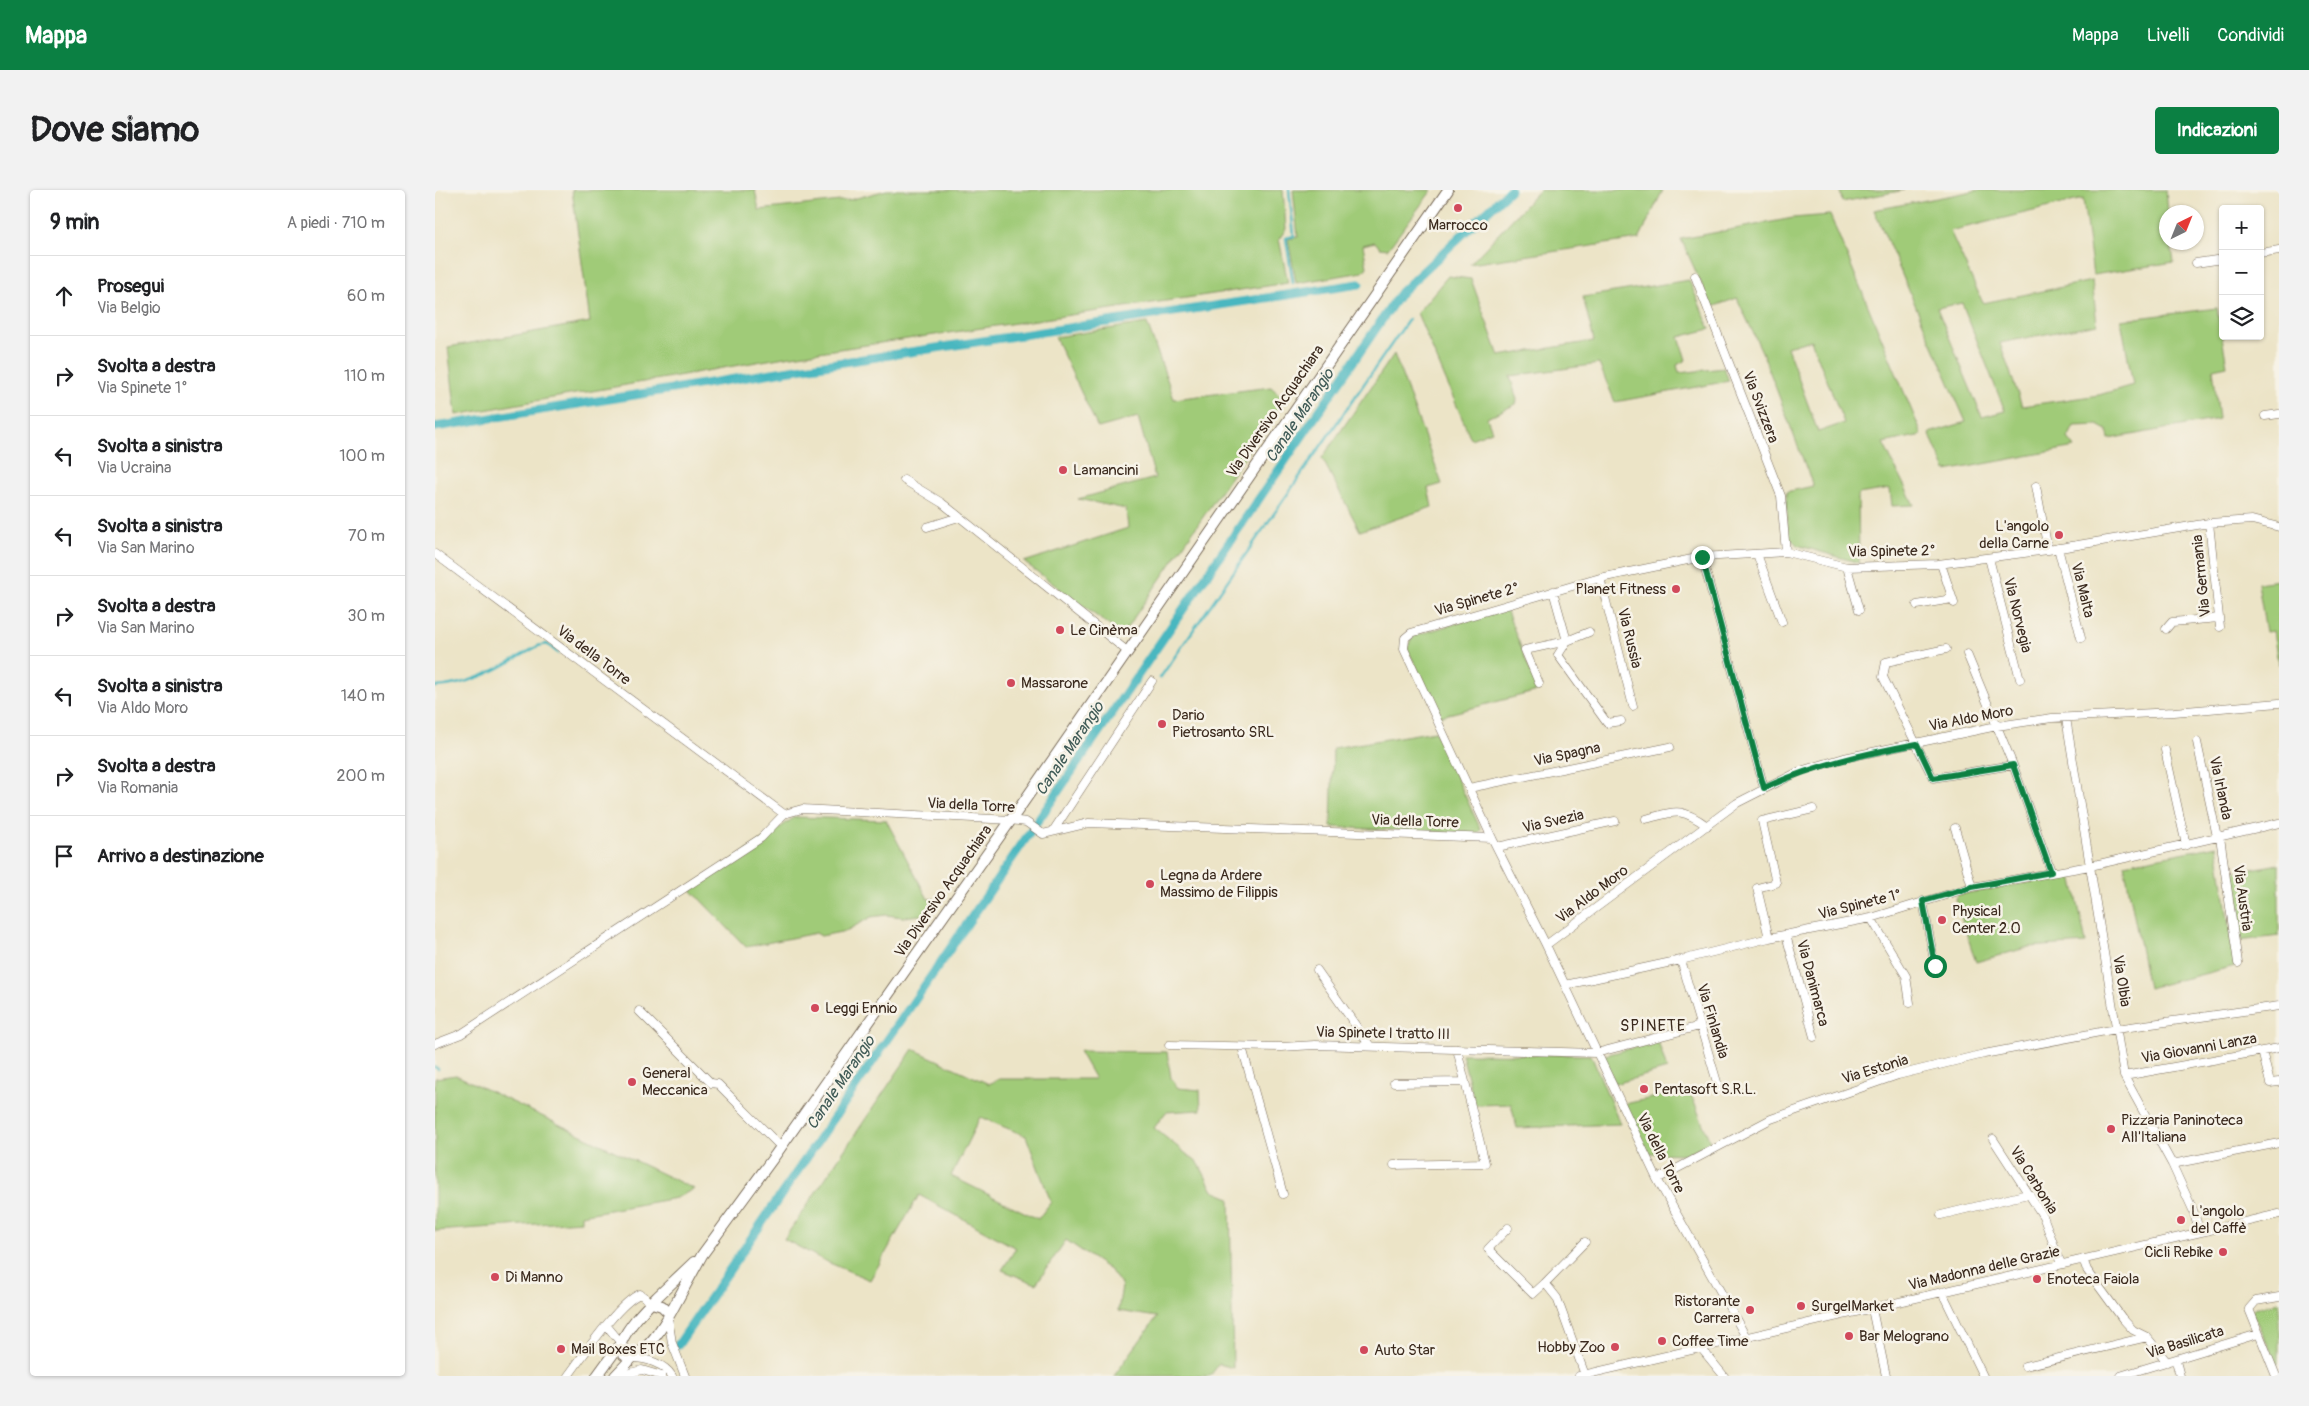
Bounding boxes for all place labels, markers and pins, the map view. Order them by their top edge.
marker: Marrocco [1452,202,1464,214]
place label: Marrocco [1428,216,1488,235]
place label: Lamancini [1073,461,1138,480]
marker: Lamancini [1057,464,1069,476]
place label: L'angolo della Carne [1979,517,2050,553]
marker: L'angolo della Carne [2053,529,2065,541]
place label: Planet Fitness [1575,580,1666,599]
marker: Planet Fitness [1670,583,1682,595]
place label: Le Cinèma [1070,621,1138,640]
marker: Le Cinèma [1054,624,1066,636]
place label: Massarone [1021,674,1089,693]
marker: Massarone [1005,677,1017,689]
place label: Dario Pietrosanto SRL [1172,706,1274,742]
marker: Dario Pietrosanto SRL [1156,718,1168,730]
place label: Legna da Ardere Massimo de Filippis [1160,866,1278,902]
marker: Legna da Ardere Massimo de Filippis [1144,878,1156,890]
place label: Physical Center 2.0 [1952,902,2021,938]
marker: Physical Center 2.0 [1936,914,1948,926]
place label: Leggi Ennio [825,999,897,1018]
marker: Leggi Ennio [809,1002,821,1014]
place label: General Meccanica [642,1064,708,1100]
marker: General Meccanica [626,1076,638,1088]
place label: Pentasoft S.R.L. [1654,1080,1756,1099]
marker: Pentasoft S.R.L. [1638,1083,1650,1095]
place label: Pizzaria Paninoteca All'Italiana [2121,1111,2243,1147]
marker: Pizzaria Paninoteca All'Italiana [2105,1123,2117,1135]
place label: L'angolo del Caffè [2191,1202,2247,1238]
marker: L'angolo del Caffè [2175,1214,2187,1226]
place label: Cicli Rebike [2144,1243,2214,1262]
marker: Cicli Rebike [2217,1246,2229,1258]
place label: Di Manno [505,1268,563,1287]
place label: Enoteca Faiola [2047,1270,2139,1289]
marker: Di Manno [489,1271,501,1283]
marker: Enoteca Faiola [2031,1273,2043,1285]
place label: Ristorante Carrera [1674,1292,1741,1328]
place label: SurgelMarket [1811,1297,1895,1316]
marker: SurgelMarket [1795,1300,1807,1312]
marker: Ristorante Carrera [1744,1304,1756,1316]
place label: Bar Melograno [1859,1327,1949,1346]
marker: Bar Melograno [1843,1330,1855,1342]
place label: Coffee Time [1672,1332,1749,1351]
marker: Coffee Time [1656,1335,1668,1347]
place label: Hobby Zoo [1537,1338,1605,1357]
place label: Mail Boxes ETC [571,1340,665,1359]
place label: Auto Star [1374,1341,1436,1360]
marker: Hobby Zoo [1609,1341,1621,1353]
marker: Mail Boxes ETC [555,1343,567,1355]
marker: Auto Star [1358,1344,1370,1356]

